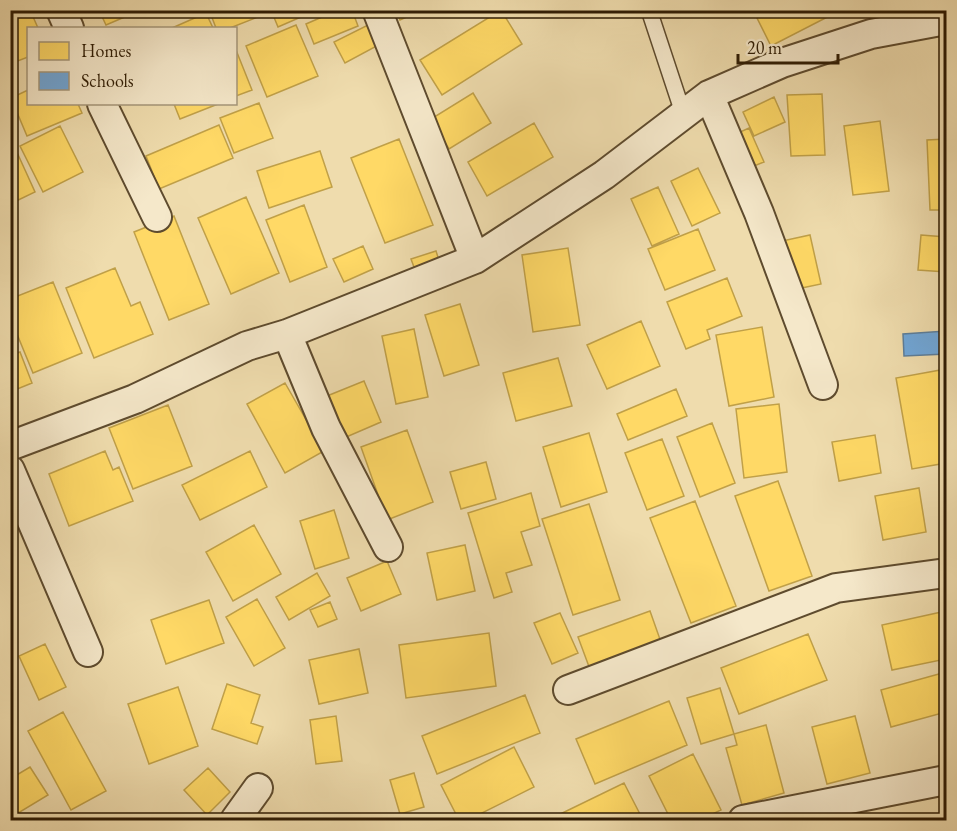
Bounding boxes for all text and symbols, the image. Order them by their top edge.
legend [27,27,237,105]
scale bar [738,27,838,65]
text: 20 m [747,36,782,59]
text: Homes [81,39,132,62]
text: Schools [81,69,134,92]

